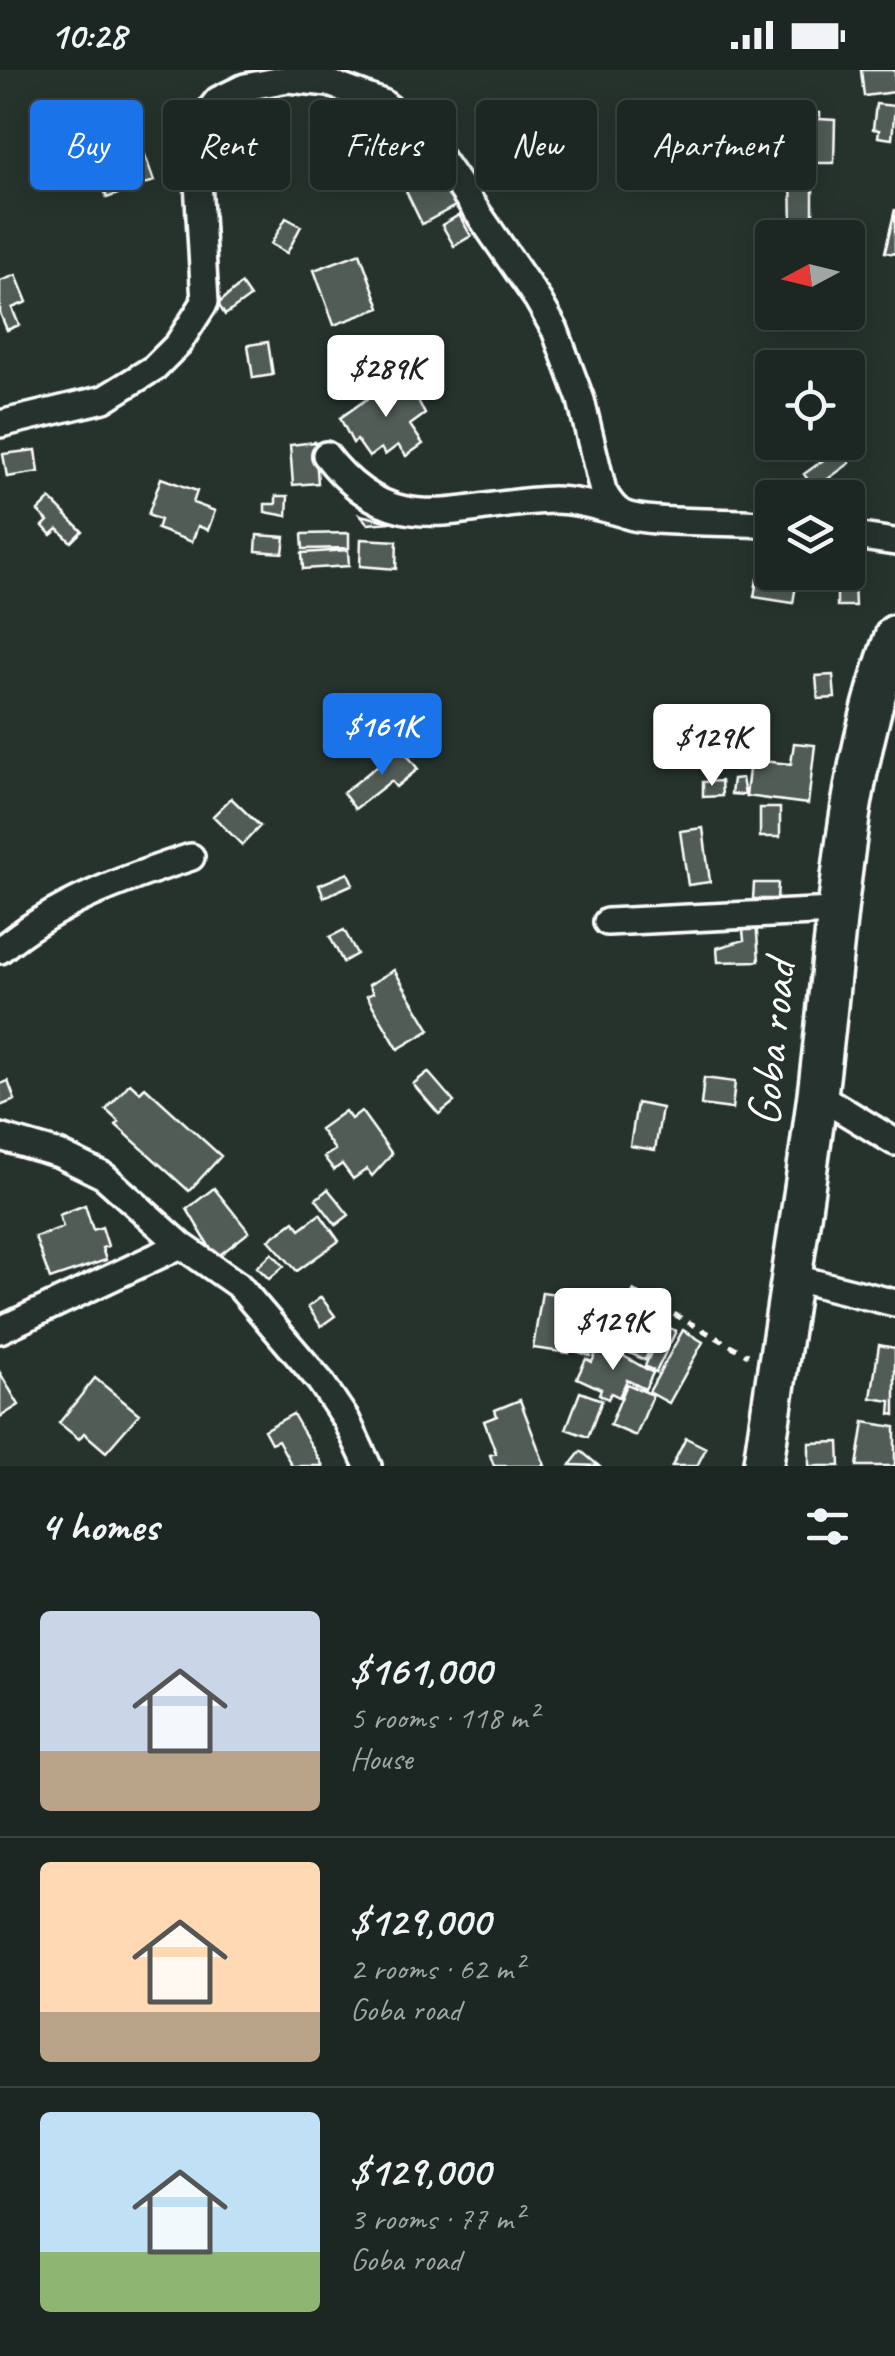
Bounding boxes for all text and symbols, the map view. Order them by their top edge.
text: 10:28 [50,12,126,59]
chip: Buy [30,100,143,190]
chip: Rent [163,100,290,190]
chip: Filters [310,100,456,190]
chip: New [476,100,597,190]
chip: Apartment [617,100,816,190]
north arrow [755,220,865,330]
map controls [755,220,865,590]
pin: $289K [316,335,456,420]
text: $289K [349,347,423,388]
button: locate [755,350,865,460]
button: layers [755,480,865,590]
pin: $161K [312,693,452,778]
pin: $129K [642,704,782,789]
text: $161K [345,705,419,746]
text: $129K [675,716,749,757]
street label: Goba road [732,951,810,1129]
pin: $129K [543,1288,683,1373]
text: $129K [576,1300,650,1341]
icon: filters [800,1499,855,1554]
text: 4 homes [40,1500,159,1553]
text: $161,000 [350,1644,492,1697]
icon: home [120,1651,240,1771]
text: 5 rooms · 118 m² [350,1697,537,1738]
text: House [350,1738,412,1779]
text: $129,000 [350,1895,490,1948]
icon: home [120,1902,240,2022]
text: 2 rooms · 62 m² [350,1948,523,1989]
text: Goba road [350,1989,461,2030]
text: $129,000 [350,2145,490,2198]
icon: home [120,2152,240,2272]
text: 3 rooms · 77 m² [350,2198,523,2239]
text: Goba road [350,2239,461,2280]

